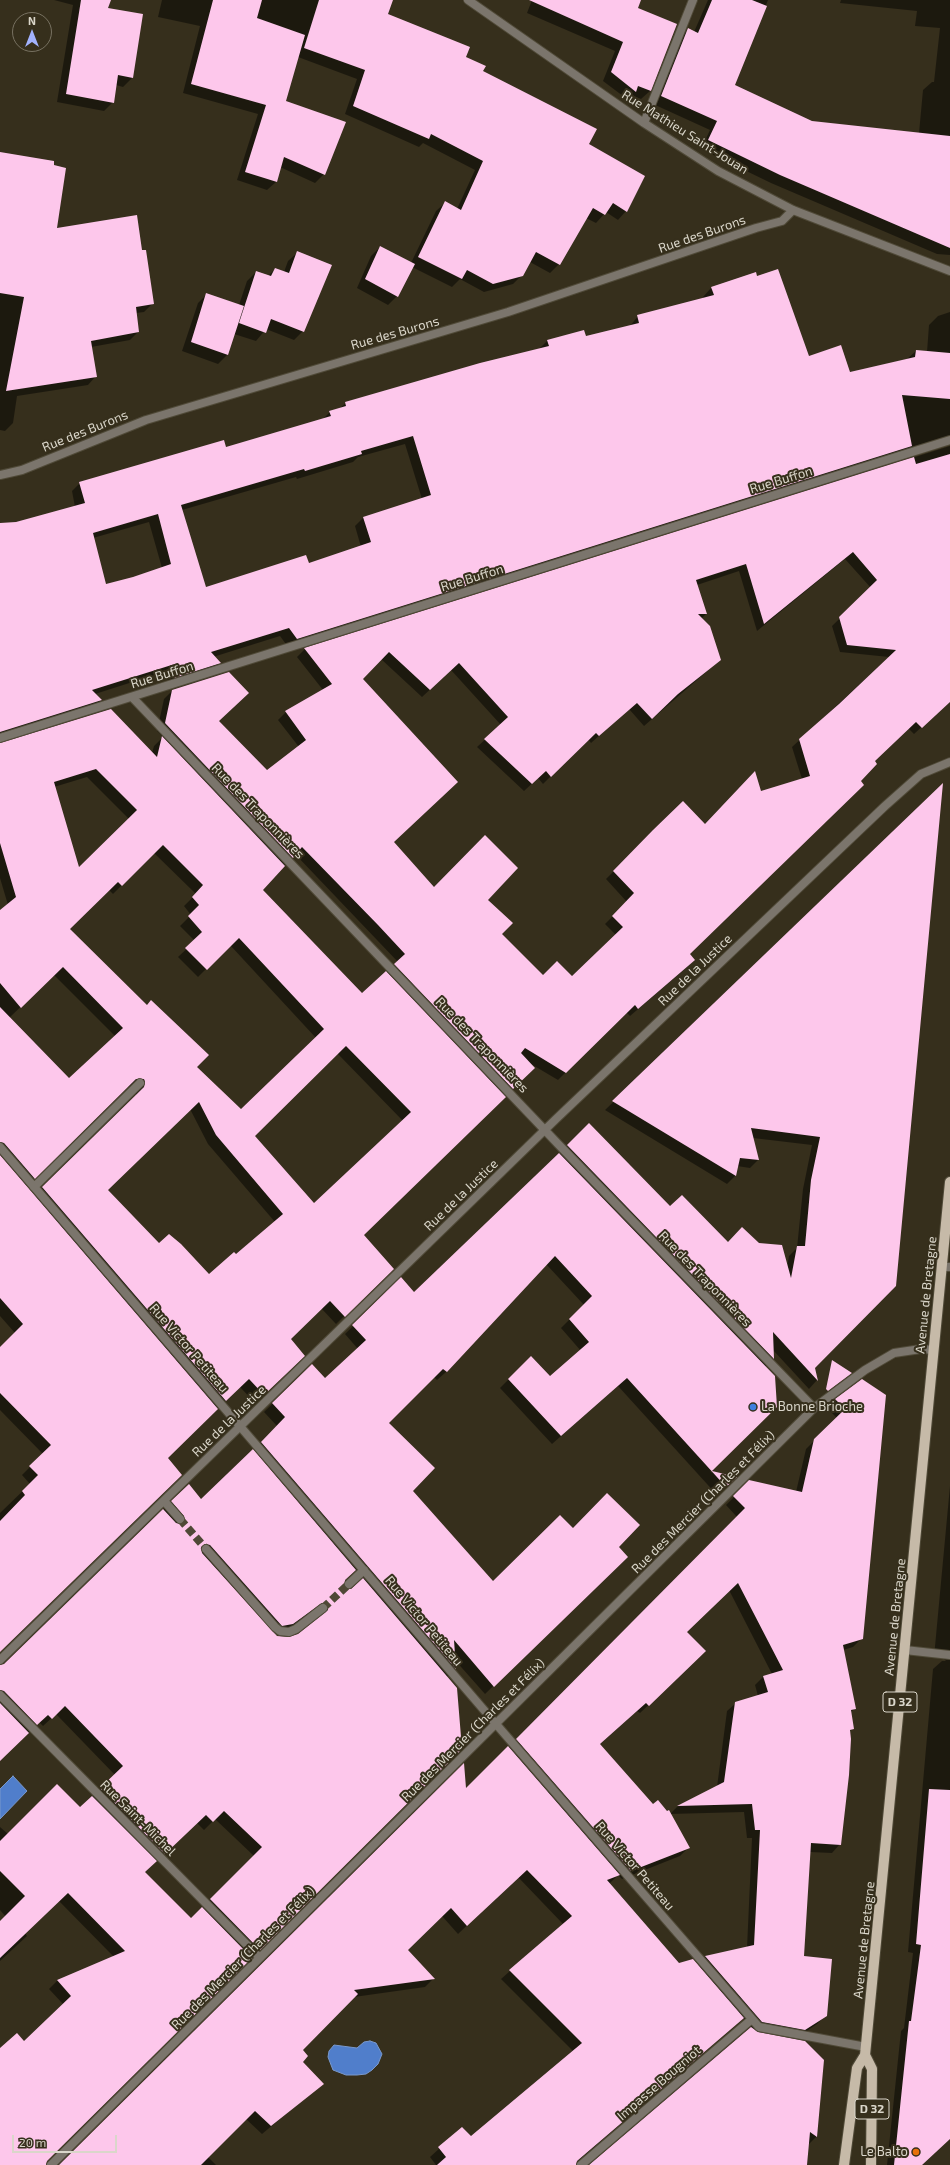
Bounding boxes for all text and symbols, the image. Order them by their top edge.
north arrow [12,12,52,52]
text: N [28,14,36,27]
street label: Rue Mathieu Saint-Jouan [619,87,751,177]
street label: Rue des Burons [656,212,748,256]
street label: Rue des Burons [349,313,441,353]
street label: Rue des Burons [40,407,130,455]
street label: Rue Buffon [748,463,814,497]
street label: Rue Buffon [439,561,505,595]
street label: Rue Buffon [129,658,195,692]
street label: Rue des Traponnières [208,760,308,862]
street label: Rue de la Justice [655,931,735,1009]
street label: Rue des Traponnières [432,994,532,1096]
street label: Rue de la Justice [421,1156,501,1234]
street label: Rue des Traponnières [655,1228,755,1330]
street label: Avenue de Bretagne [912,1236,940,1354]
street label: Rue Victor Petiteau [146,1300,232,1396]
street label: Rue de la Justice [189,1382,269,1460]
place label: La Bonne Brioche [761,1399,863,1415]
marker: La Bonne Brioche [748,1402,758,1412]
street label: Rue des Mercier (Charles et Félix) [628,1427,778,1577]
street label: Avenue de Bretagne [881,1558,909,1676]
street label: Rue Victor Petiteau [382,1573,466,1669]
street label: Rue des Mercier (Charles et Félix) [398,1655,548,1805]
road number: D 32 [883,1692,917,1712]
street label: Rue Saint-Michel [97,1777,179,1859]
street label: Rue Victor Petiteau [592,1818,678,1914]
street label: Avenue de Bretagne [850,1881,878,1999]
street label: Rue des Mercier (Charles et Félix) [168,1883,318,2033]
street label: Impasse Bougniot [614,2042,704,2124]
road number: D 32 [855,2099,889,2119]
scale bar [14,2127,119,2153]
text: 20 m [19,2135,46,2149]
place label: Le Balto [860,2144,908,2160]
marker: Le Balto [911,2147,921,2157]

